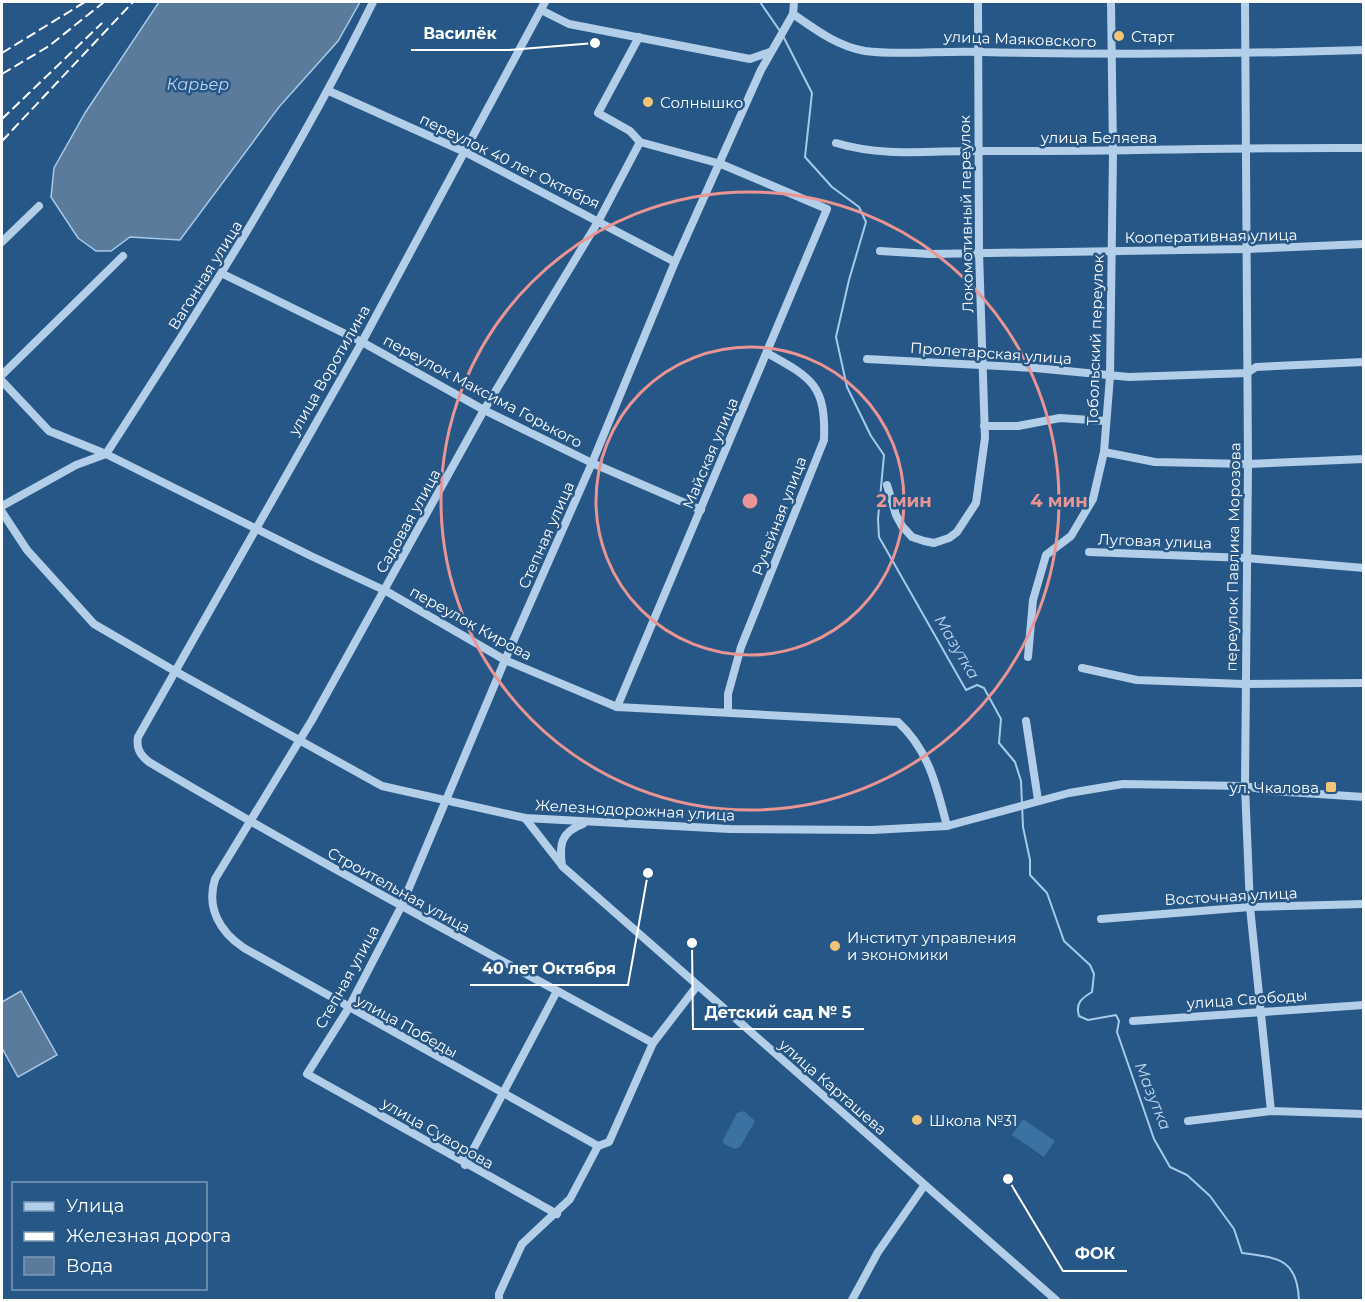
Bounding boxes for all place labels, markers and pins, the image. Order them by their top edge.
callout: Василёк [411,16,509,50]
place label: Старт [1131,27,1175,46]
marker: Старт [1112,29,1126,43]
place label: Солнышко [660,93,743,112]
marker: Солнышко [641,95,655,109]
centre of rings [740,491,760,511]
place label: ул. Чкалова [1228,778,1319,797]
marker: ул. Чкалова [1324,780,1338,794]
place label: Институт управления и экономики [847,928,1017,964]
marker: Институт управления и экономики [828,939,842,953]
callout: 40 лет Октября [470,951,628,985]
callout: Детский сад № 5 [693,995,864,1029]
place label: Школа №31 [929,1111,1017,1130]
marker: Школа №31 [910,1113,924,1127]
callout: ФОК [1063,1237,1127,1271]

